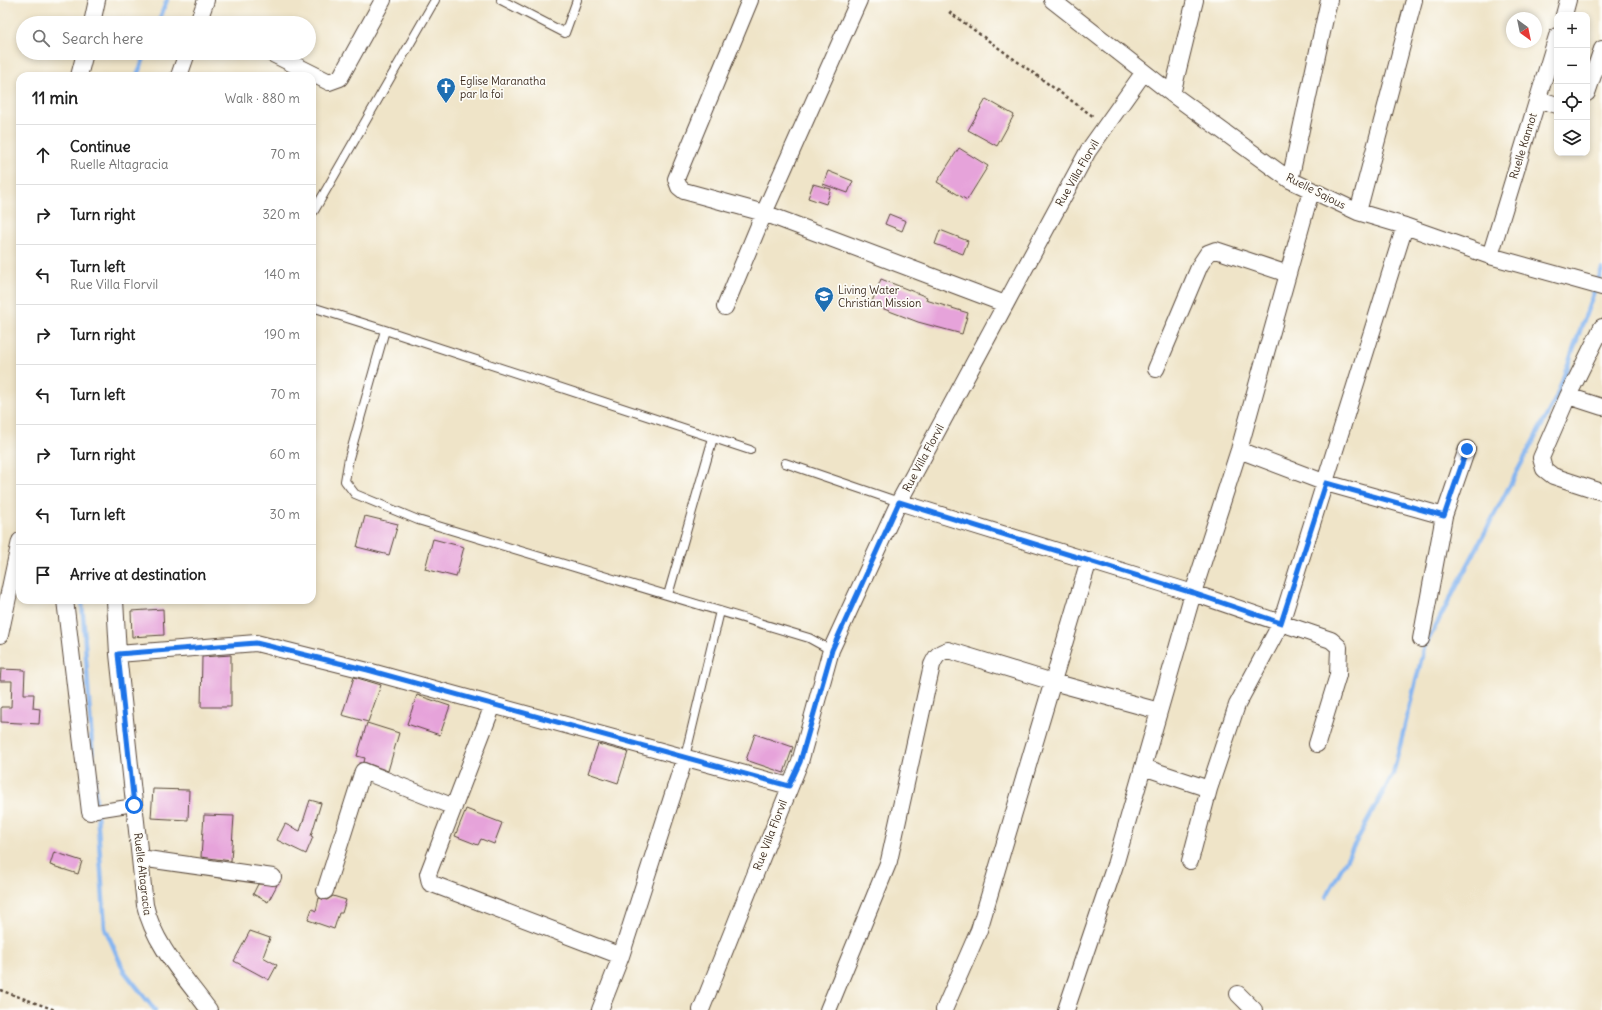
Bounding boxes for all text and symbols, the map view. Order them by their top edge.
north arrow [1506,12,1542,48]
map controls [1554,12,1590,156]
button: + [1554,12,1590,48]
search box [16,16,316,60]
icon: search [30,27,52,49]
text: Search here [62,29,143,48]
button: − [1554,48,1590,84]
place label: Eglise Maranatha par la foi [460,74,546,101]
church icon: Eglise Maranatha par la foi [435,76,457,104]
button: locate [1554,84,1590,120]
text: 11 min [32,87,78,109]
text: Walk · 880 m [225,90,300,107]
street label: Ruelle Kannot [1506,111,1540,181]
button: layers [1554,120,1590,156]
text: Continue [70,137,131,156]
street label: Rue Villa Florvil [1052,137,1102,209]
icon: ahead [32,144,54,166]
text: 70 m [271,146,300,163]
text: Ruelle Altagracia [70,156,168,173]
street label: Ruelle Sajous [1284,170,1348,212]
icon: right [32,204,54,226]
text: Turn right [70,205,135,224]
text: 320 m [262,206,300,223]
text: Turn left [70,257,125,276]
icon: left [32,264,54,286]
text: 140 m [264,266,300,283]
text: Rue Villa Florvil [70,276,158,293]
place label: Living Water Christian Mission [838,283,921,310]
school or university icon: Living Water Christian Mission [813,285,835,313]
icon: right [32,324,54,346]
text: Turn right [70,325,135,344]
text: 190 m [264,326,300,343]
icon: left [32,384,54,406]
text: Turn left [70,385,125,404]
text: 70 m [271,386,300,403]
street label: Rue Villa Florvil [899,422,947,494]
route end [1458,440,1476,458]
icon: right [32,444,54,466]
text: Turn right [70,445,135,464]
text: 60 m [269,446,300,463]
icon: left [32,504,54,526]
text: Turn left [70,505,125,524]
text: 30 m [270,506,300,523]
icon: arrive [32,564,54,586]
text: Arrive at destination [70,565,206,584]
route start [125,796,143,814]
street label: Rue Villa Florvil [750,798,790,872]
street label: Ruelle Altagracia [131,832,155,916]

